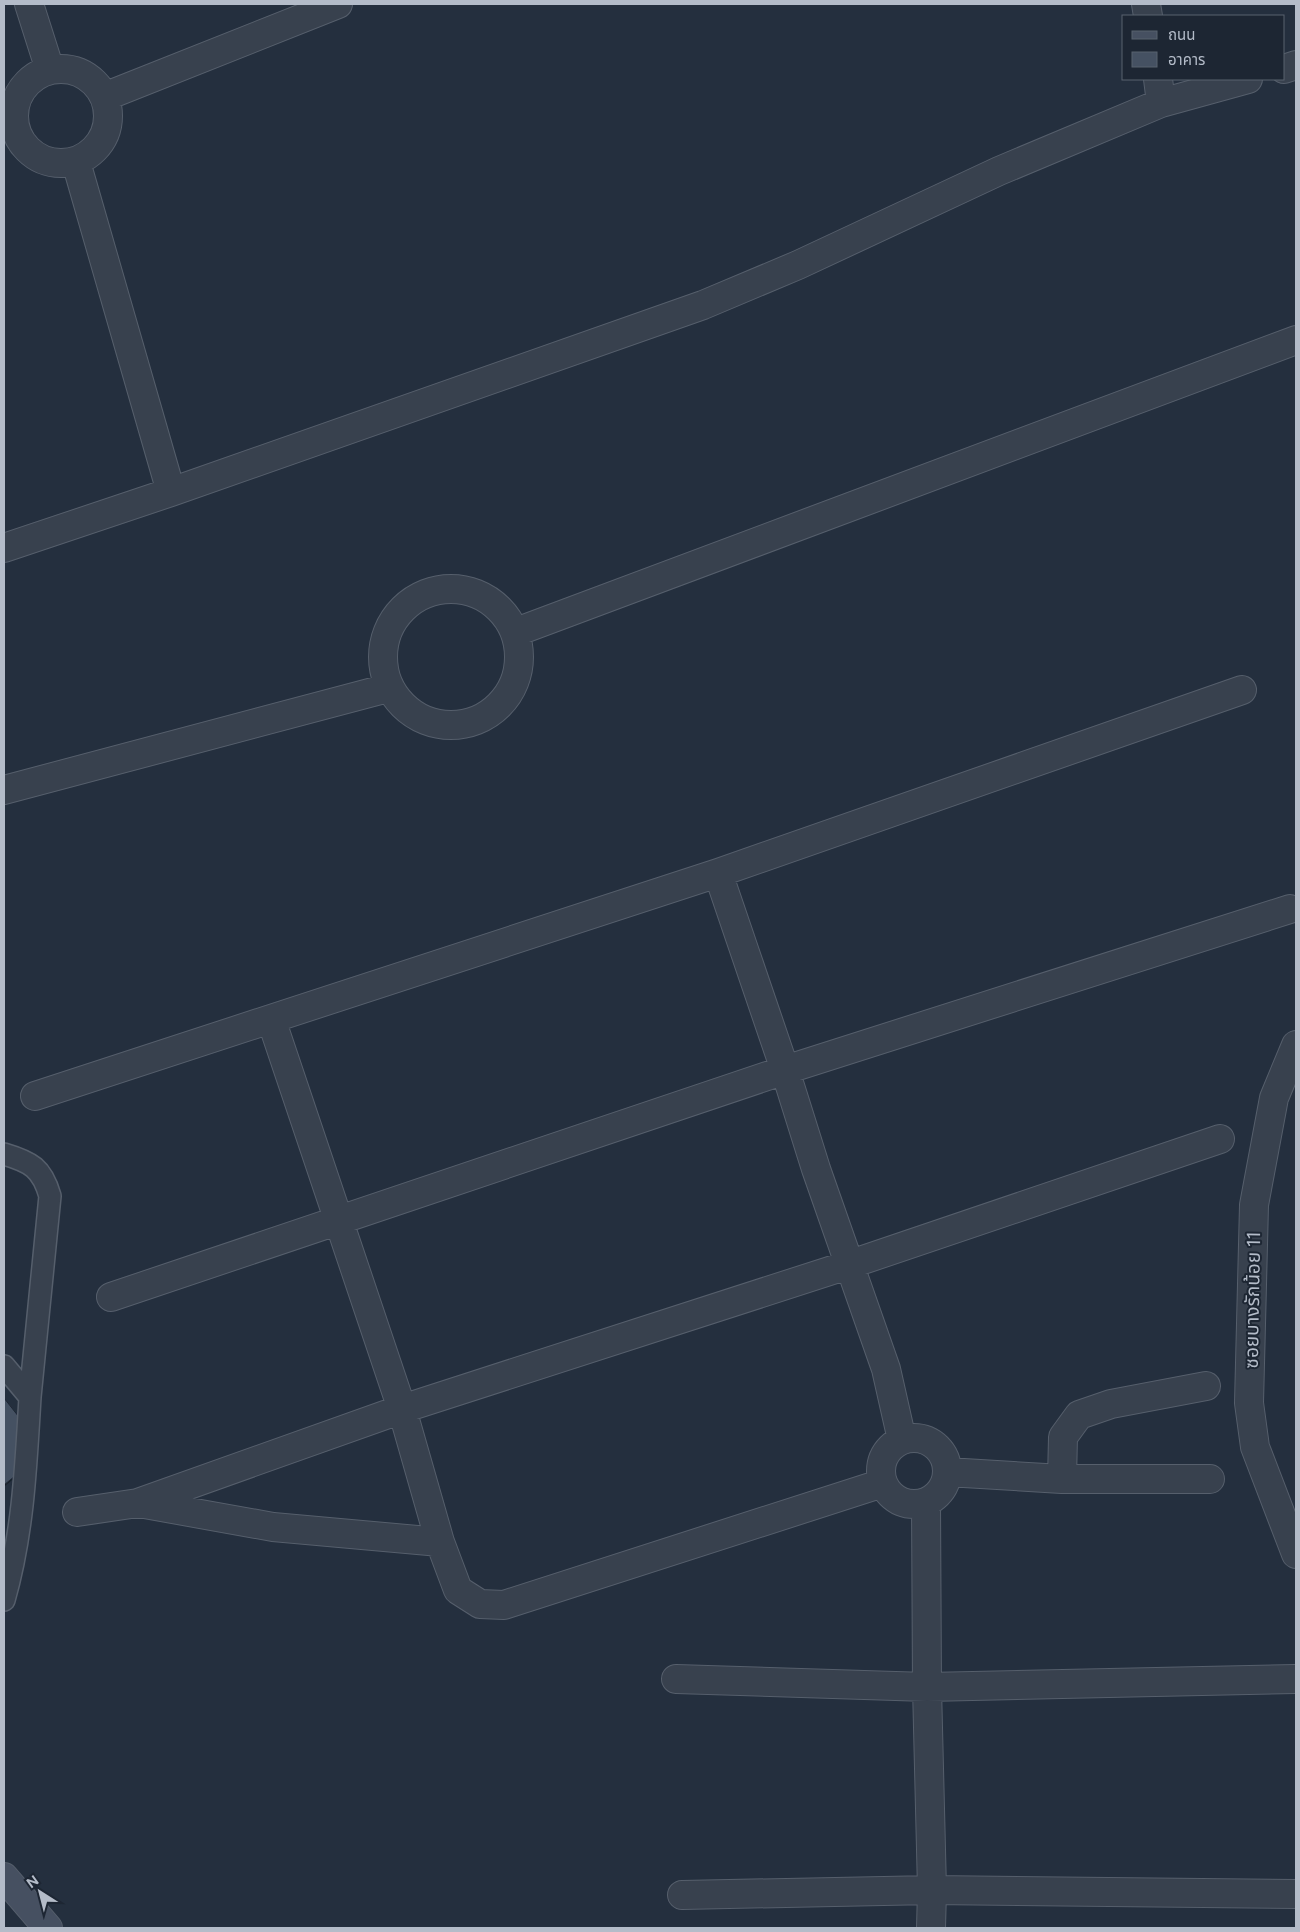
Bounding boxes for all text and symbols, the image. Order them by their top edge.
legend [1122,15,1285,80]
text: ถนน [1168,26,1195,44]
text: อาคาร [1168,51,1205,69]
street label: ซอยบางรักน้อย 11 [1240,1231,1265,1369]
north arrow [15,1867,65,1917]
text: N [23,1872,42,1892]

